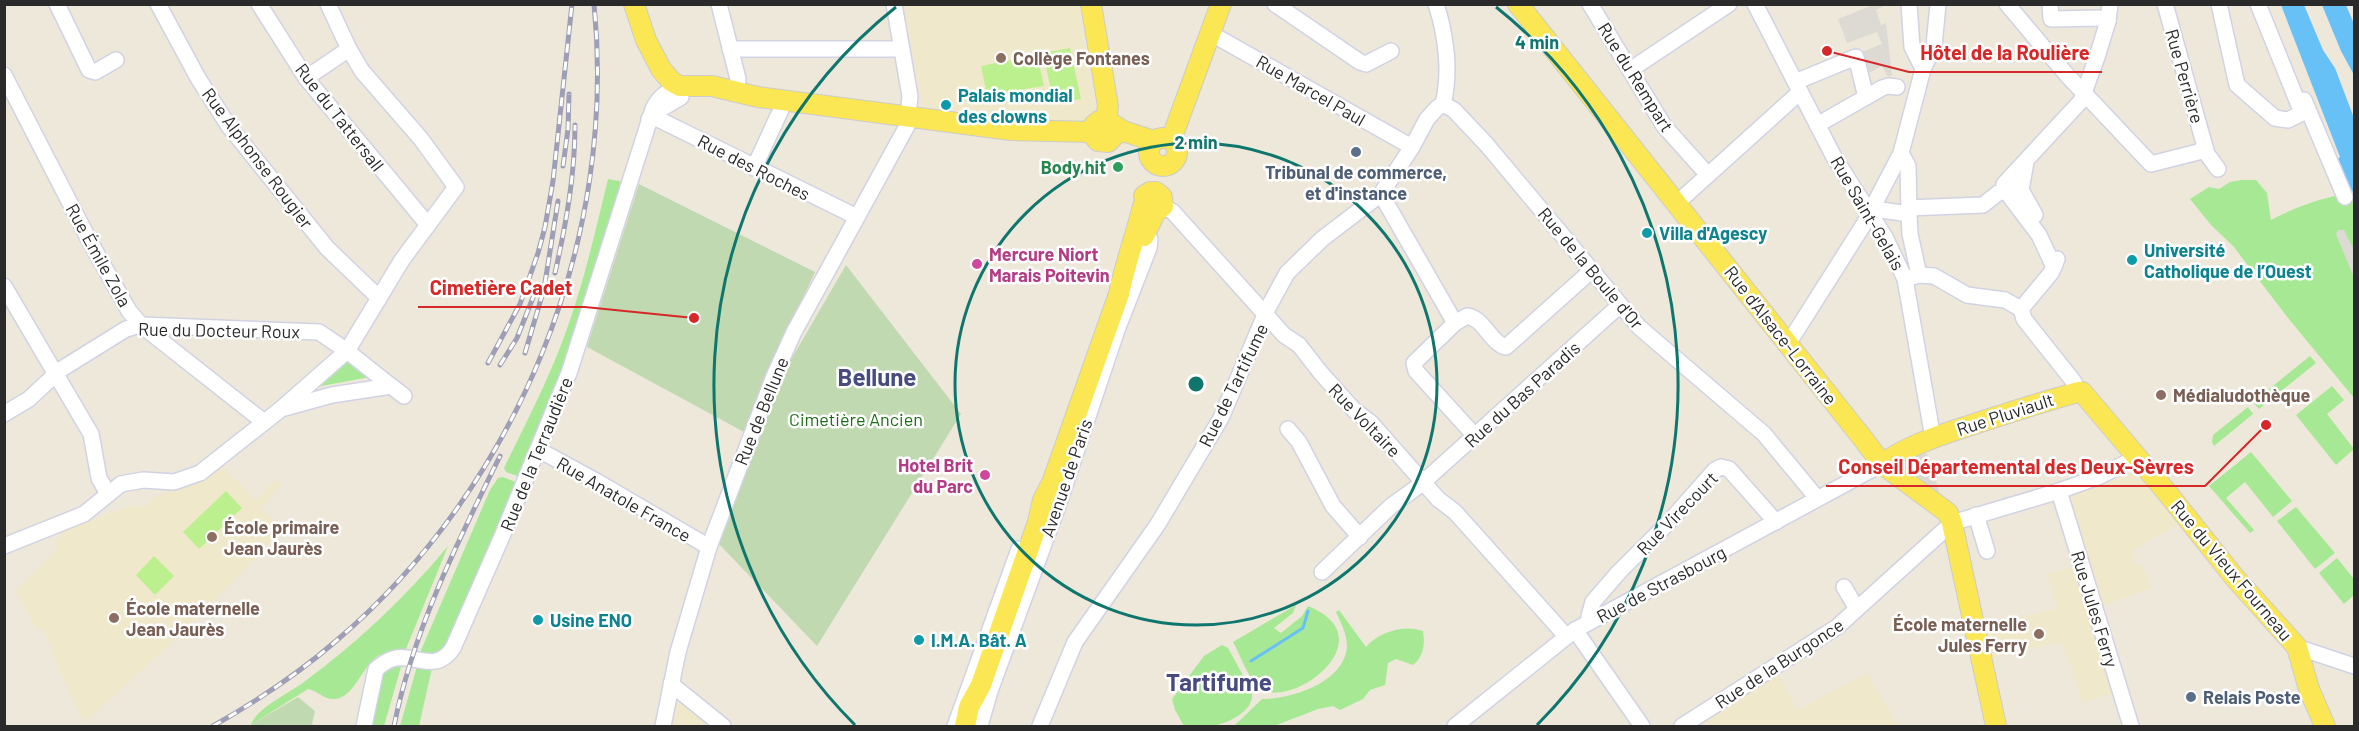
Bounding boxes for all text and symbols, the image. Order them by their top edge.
street label: Rue du Rempart [1594,18,1678,136]
street label: Rue Perrière [2161,26,2209,126]
text: 4 min [1515,31,1559,53]
callout: Hôtel de la Roulière [1909,34,2102,72]
text: Hôtel de la Roulière [1920,40,2090,64]
place label: Collège Fontanes [1013,47,1150,69]
street label: Rue Marcel Paul [1252,50,1370,130]
marker: Collège Fontanes [994,51,1008,65]
street label: Rue du Tattersall [291,59,389,175]
street label: Rue Alphonse Rougier [198,83,318,233]
place label: Palais mondial des clowns [958,84,1073,127]
marker: Palais mondial des clowns [939,98,953,112]
street label: Rue des Roches [694,129,814,205]
text: 2 min [1174,131,1218,153]
marker: Tribunal de commerce, et d'instance [1349,145,1363,159]
street label: Rue Saint-Gelais [1826,152,1910,274]
place label: Body hit [1041,156,1106,178]
marker: Body hit [1111,160,1125,174]
place label: Tribunal de commerce, et d'instance [1265,161,1447,204]
street label: Rue Émile Zola [62,200,136,310]
street label: Rue de la Boule d'Or [1534,203,1649,334]
place label: Villa d'Agescy [1659,222,1767,244]
marker: Villa d'Agescy [1640,226,1654,240]
place label: Université Catholique de l’Ouest [2144,239,2312,282]
place label: Mercure Niort Marais Poitevin [989,243,1110,286]
marker: Université Catholique de l’Ouest [2125,253,2139,267]
marker: Mercure Niort Marais Poitevin [970,257,984,271]
street label: Rue d'Alsace-Lorraine [1720,261,1842,409]
callout: Cimetière Cadet [418,269,585,307]
text: Cimetière Cadet [430,275,572,299]
street label: Rue du Docteur Roux [138,318,301,342]
street label: Rue de Tartifume [1194,320,1272,450]
street label: Rue du Bas Paradis [1460,336,1584,452]
street label: Rue de Bellune [729,354,793,468]
district label: Bellune [838,362,916,391]
street label: Rue de la Terraudière [495,374,577,534]
centre of rings [1186,374,1206,394]
street label: Rue Voltaire [1324,379,1406,461]
place label: Médialudothèque [2173,384,2311,406]
street label: Rue Pluviault [1954,388,2056,440]
marker: Médialudothèque [2154,388,2168,402]
park label: Cimetière Ancien [789,408,923,430]
street label: Avenue de Paris [1036,416,1096,540]
callout: Conseil Départemental des Deux-Sèvres [1826,448,2205,486]
street label: Rue Anatole France [553,452,695,546]
place label: Hotel Brit du Parc [898,454,973,497]
text: Conseil Départemental des Deux-Sèvres [1838,454,2194,478]
street label: Rue Virecourt [1632,467,1722,559]
marker: Hotel Brit du Parc [978,468,992,482]
street label: Rue du Vieux Fourneau [2167,495,2297,645]
place label: École primaire Jean Jaurès [224,516,339,559]
marker: École primaire Jean Jaurès [205,530,219,544]
street label: Rue de Strasbourg [1593,541,1729,627]
street label: Rue Jules Ferry [2067,548,2123,670]
place label: École maternelle Jean Jaurès [126,597,260,640]
place label: Usine ENO [550,609,632,631]
marker: École maternelle Jean Jaurès [107,611,121,625]
marker: Usine ENO [531,613,545,627]
street label: Rue de la Burgonce [1711,613,1847,713]
place label: École maternelle Jules Ferry [1893,613,2027,656]
marker: École maternelle Jules Ferry [2032,627,2046,641]
place label: I.M.A. Bât. A [931,629,1027,651]
marker: I.M.A. Bât. A [912,633,926,647]
district label: Tartifume [1166,667,1272,696]
place label: Relais Poste [2203,686,2301,708]
marker: Relais Poste [2184,690,2198,704]

